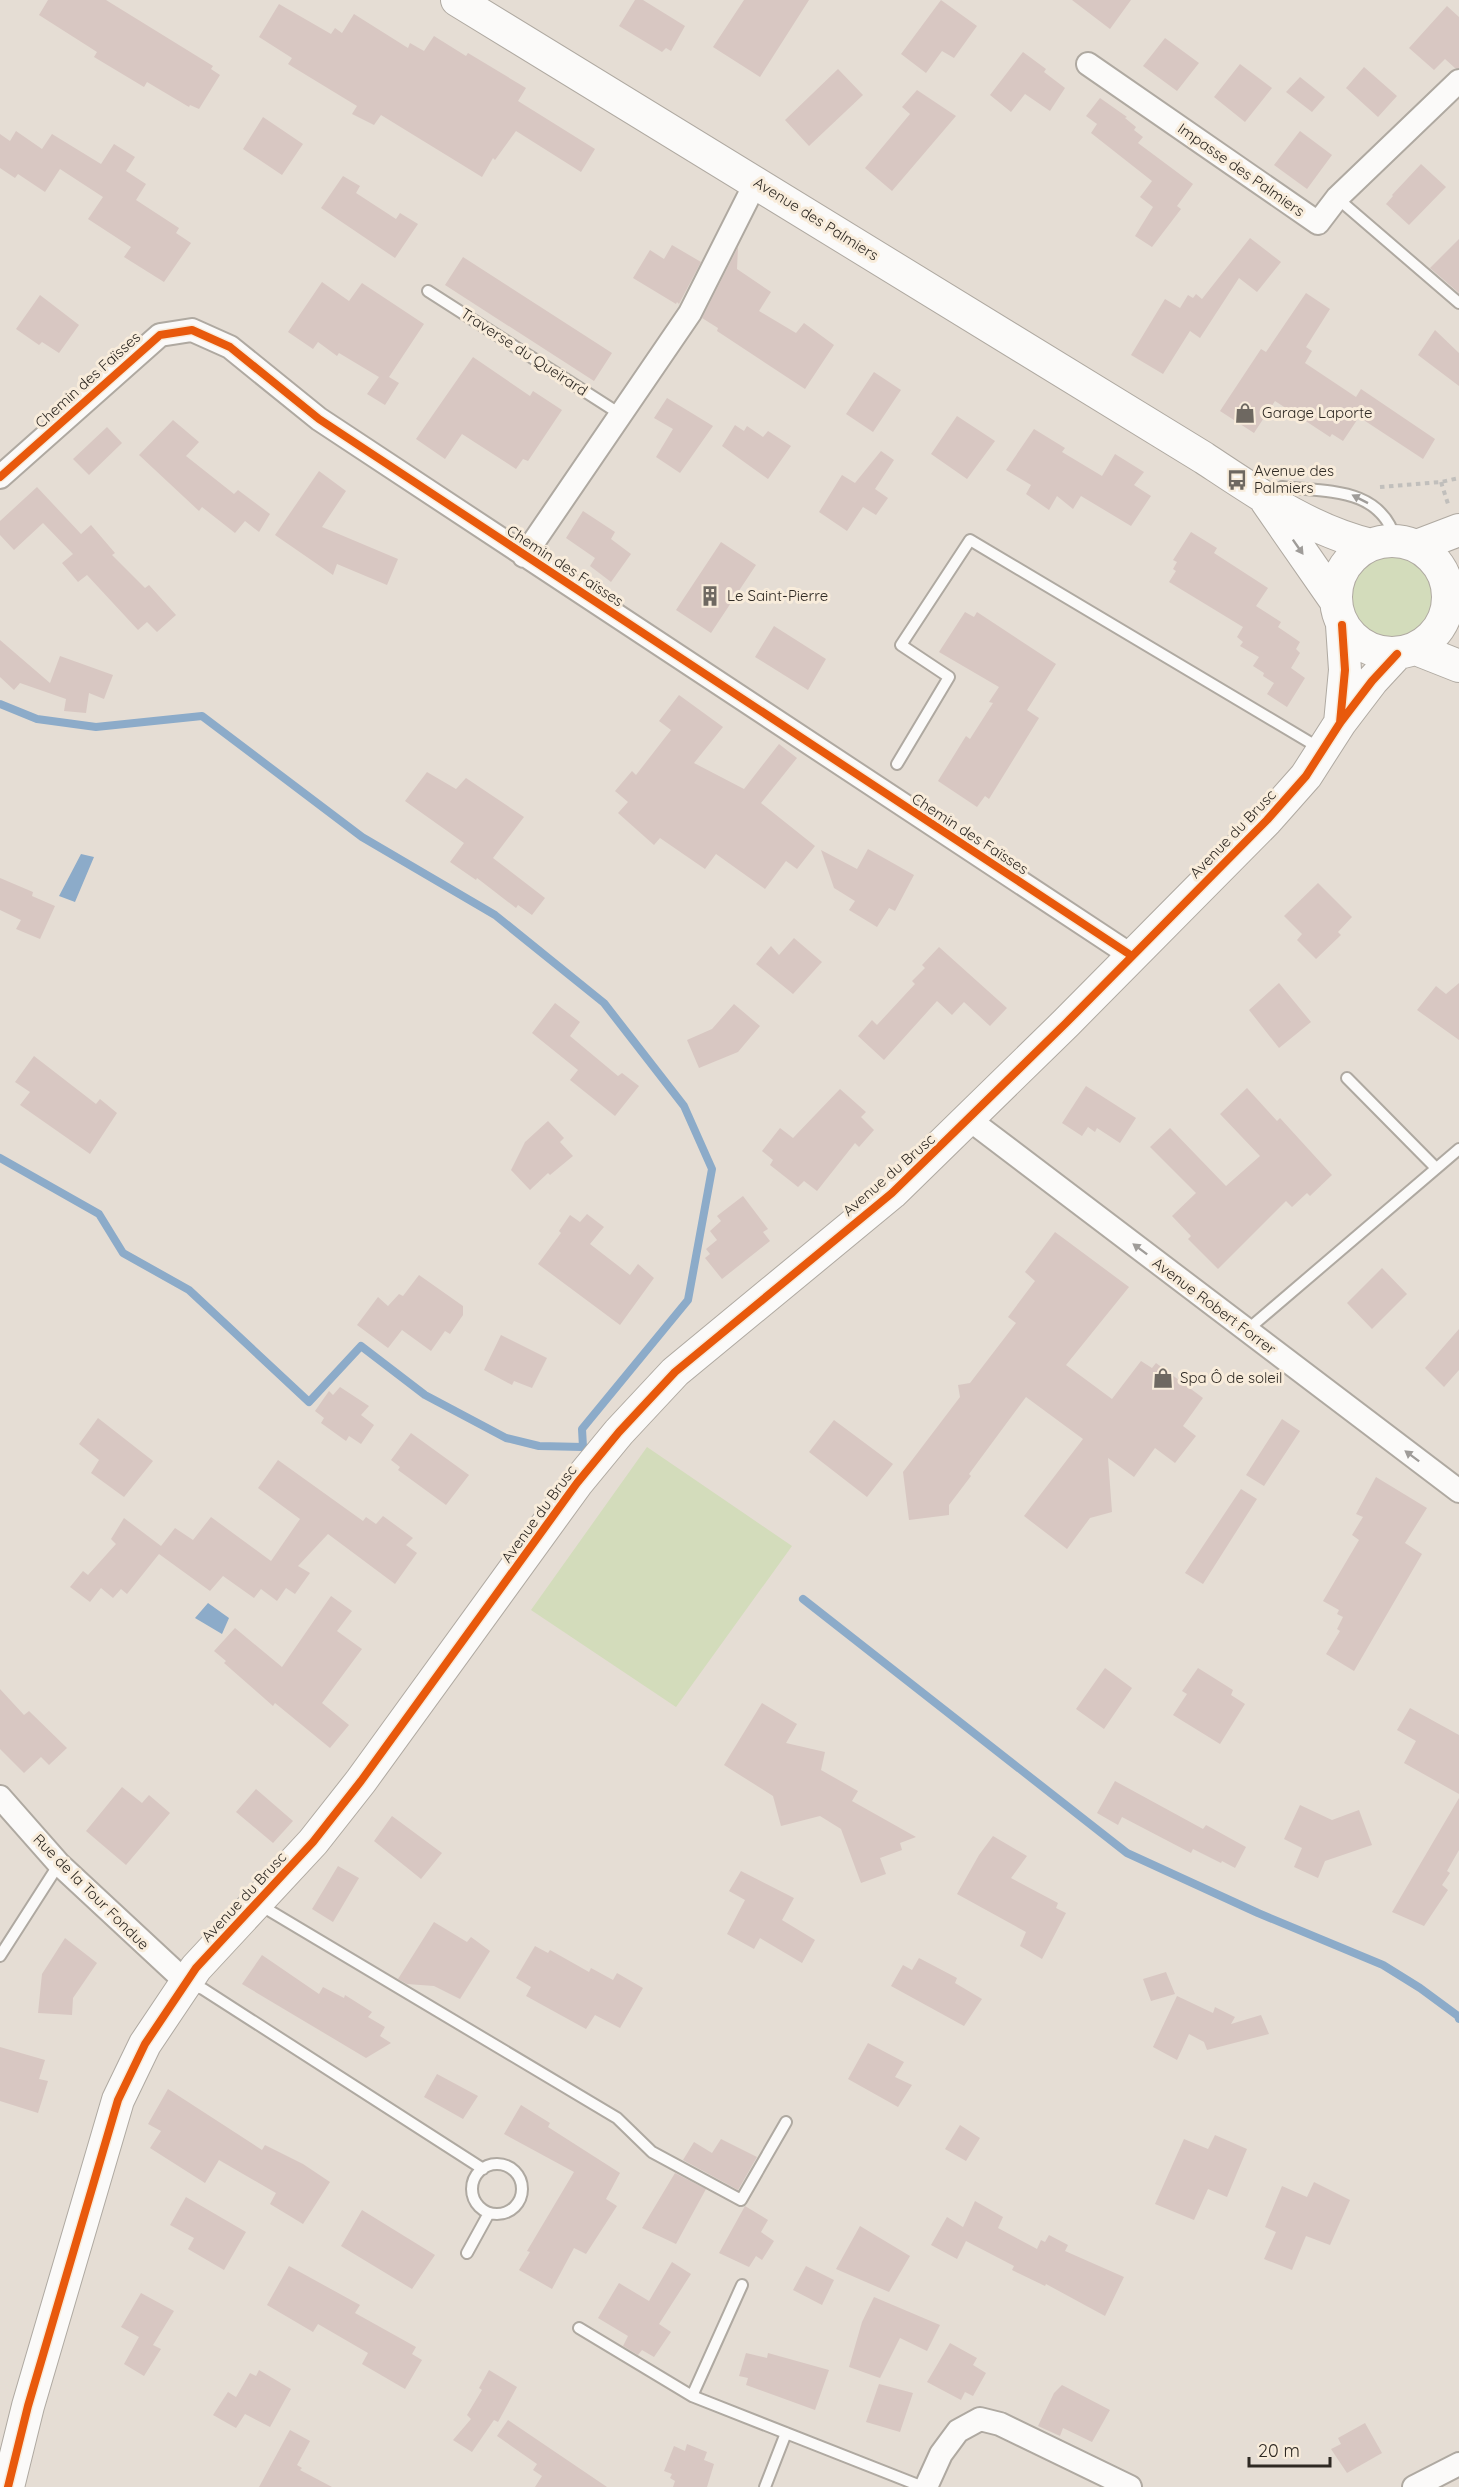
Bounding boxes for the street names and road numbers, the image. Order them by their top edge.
street label: Impasse des Palmiers [1174,119,1308,221]
street label: Avenue des Palmiers [750,172,882,265]
street label: Traverse du Queirard [457,303,591,400]
street label: Chemin des Faïsses [31,327,144,432]
street label: Chemin des Faïsses [503,521,627,610]
street label: Avenue du Brusc [1185,785,1280,882]
street label: Chemin des Faïsses [908,789,1032,878]
street label: Avenue du Brusc [839,1129,939,1220]
street label: Avenue Robert Forrer [1149,1253,1280,1358]
street label: Avenue du Brusc [497,1461,581,1566]
street label: Rue de la Tour Fondue [29,1830,153,1954]
street label: Avenue du Brusc [197,1848,290,1946]

